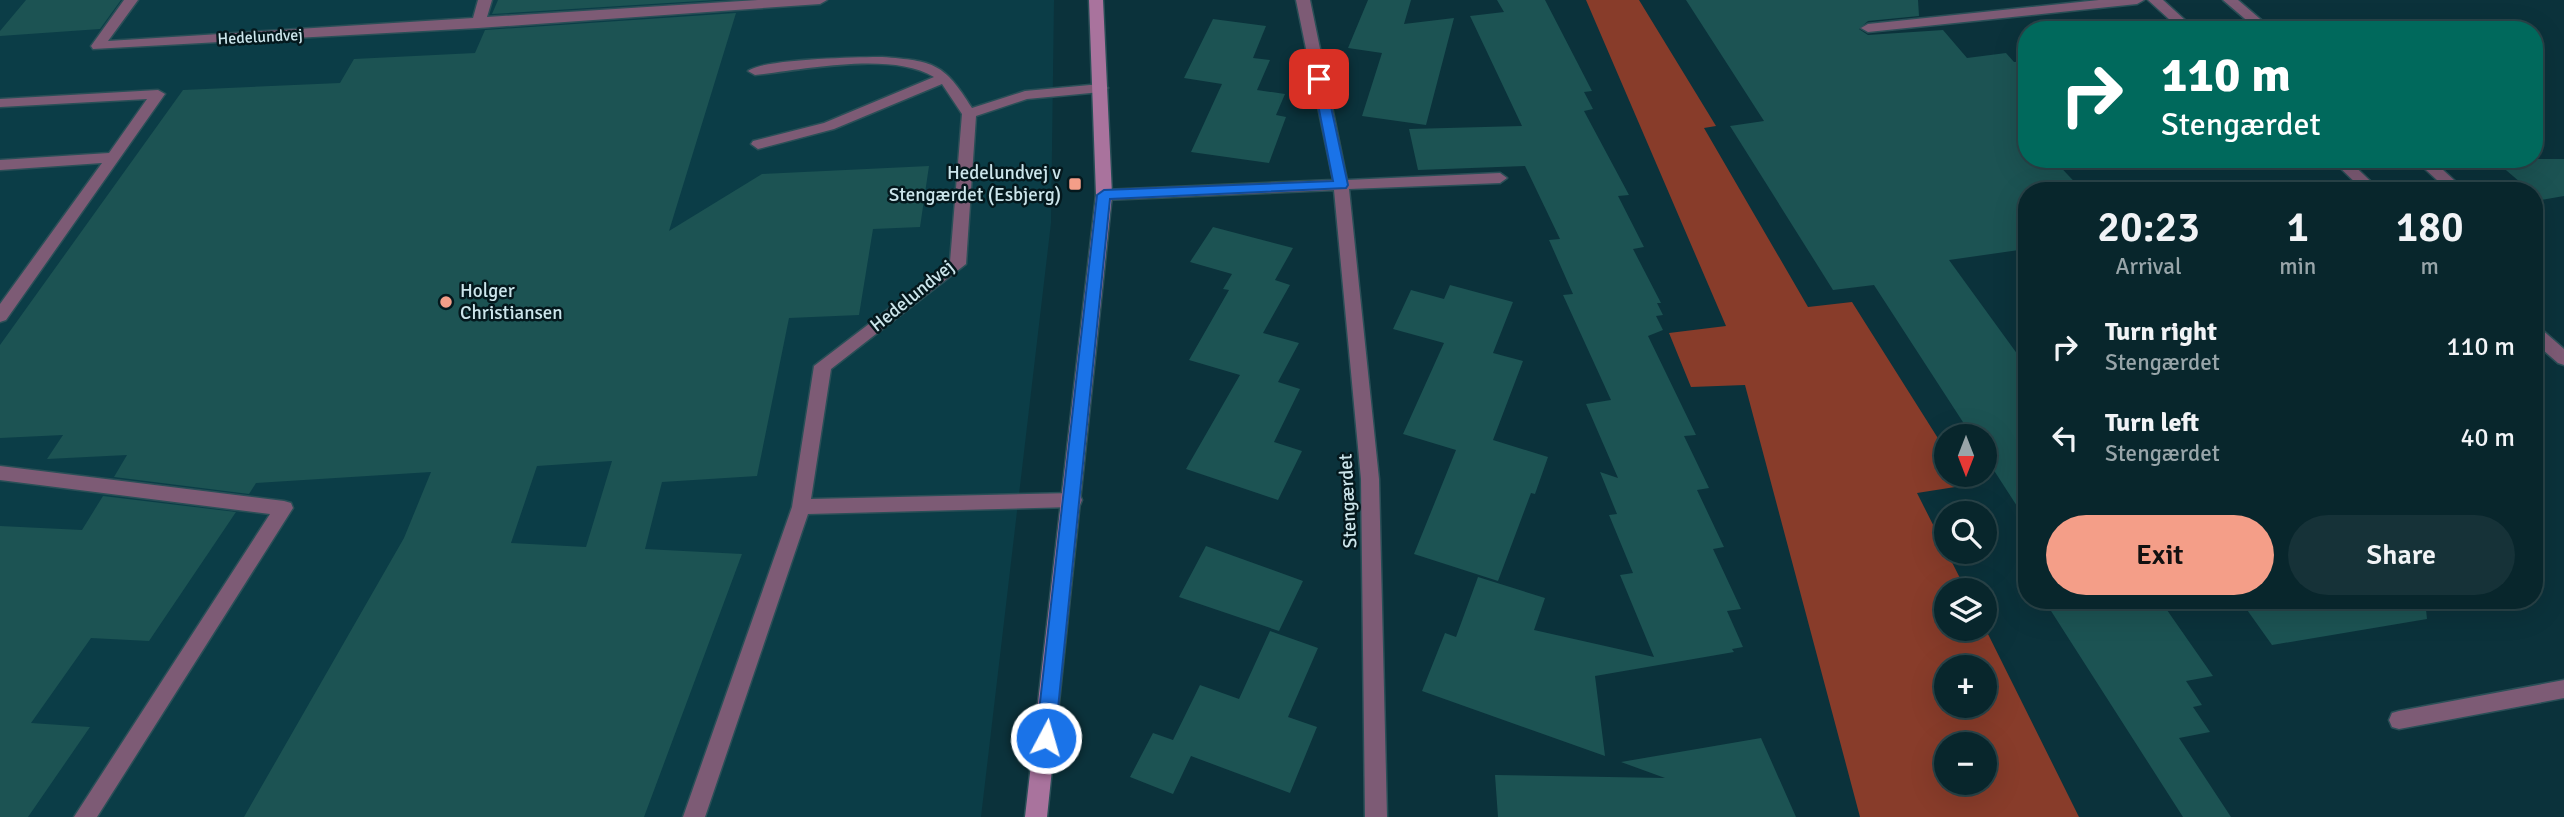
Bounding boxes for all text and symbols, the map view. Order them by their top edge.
street label: Hedelundvej [217,25,303,49]
text: 110 m [2161,45,2291,105]
pin [1289,49,1349,109]
icon: right [2046,49,2137,140]
icon: arrive [1300,60,1338,98]
text: Stengærdet [2161,105,2321,144]
place label: Hedelundvej v Stengærdet (Esbjerg) [889,161,1061,207]
marker: Hedelundvej v Stengærdet (Esbjerg) [1067,176,1083,192]
text: 20:23 [2097,202,2200,253]
text: 1 [2286,202,2309,253]
text: 180 [2396,202,2464,253]
text: Arrival [2115,252,2182,281]
text: min [2279,252,2316,281]
text: m [2420,252,2439,281]
street label: Hedelundvej [865,255,959,337]
place label: Holger Christiansen [460,279,563,325]
marker: Holger Christiansen [438,294,454,310]
text: Turn right [2105,316,2217,348]
icon: right [2046,328,2084,366]
text: 110 m [2446,331,2515,363]
text: Stengærdet [2105,348,2220,377]
text: Turn left [2105,407,2199,439]
icon: left [2046,419,2084,457]
text: 40 m [2460,422,2515,454]
north arrow [1934,424,1997,486]
map controls [1934,424,1997,795]
text: Stengærdet [2105,439,2220,468]
street label: Stengærdet [1334,453,1362,549]
button: search [1934,501,1997,564]
button: Exit [2046,515,2274,595]
button: Share [2288,515,2515,595]
button: layers [1934,578,1997,641]
button: + [1934,655,1997,718]
position arrow [1009,701,1083,775]
button: − [1934,732,1997,795]

